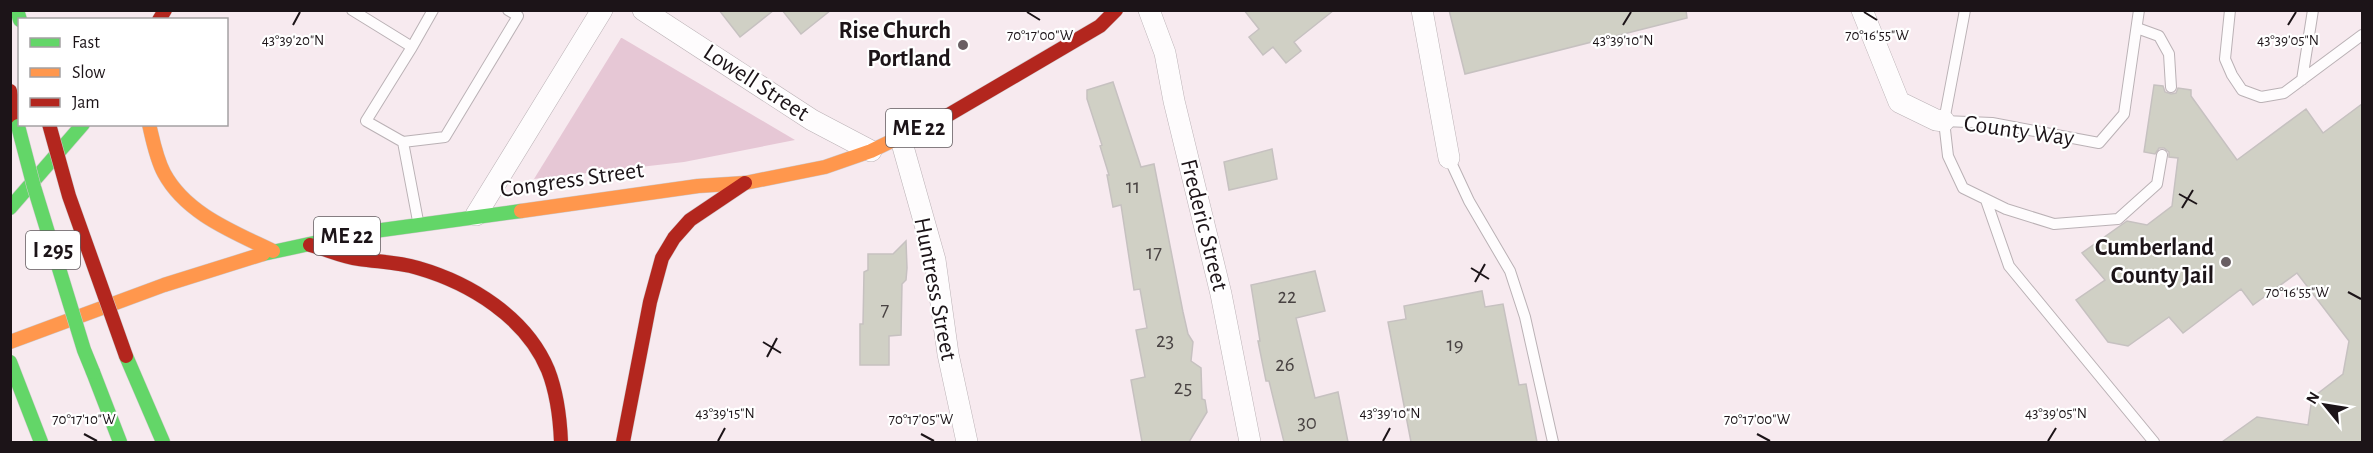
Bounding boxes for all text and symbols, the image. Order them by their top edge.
legend [18,18,228,126]
place label: Rise Church Portland [838,19,951,71]
text: 70°17'00"W [1007,28,1074,43]
text: 70°16'55"W [1845,28,1909,43]
text: 43°39'20"N [262,33,324,48]
text: 43°39'10"N [1592,33,1654,48]
text: 43°39'05"N [2257,33,2319,48]
text: Fast [72,34,100,52]
marker: Rise Church Portland [956,38,970,52]
street label: Lowell Street [699,40,813,126]
text: Slow [72,64,105,82]
text: Jam [72,94,100,112]
road number: ME 22 [886,109,952,147]
street label: County Way [1962,111,2076,151]
street label: Frederic Street [1176,157,1232,294]
street label: Congress Street [499,158,646,202]
house number: 11 [1126,176,1140,197]
street label: Huntress Street [909,215,961,363]
road number: ME 22 [314,217,380,255]
road number: I 295 [26,231,80,269]
place label: Cumberland County Jail [2095,236,2214,288]
house number: 17 [1146,242,1162,263]
marker: Cumberland County Jail [2219,255,2233,269]
text: 70°16'55"W [2265,285,2329,300]
house number: 22 [1277,286,1297,307]
house number: 7 [881,299,890,320]
house number: 23 [1156,330,1174,351]
house number: 19 [1446,334,1464,355]
house number: 26 [1275,354,1295,375]
north arrow [2295,375,2355,435]
house number: 25 [1174,377,1192,398]
text: N [2303,389,2323,407]
text: 43°39'15"N [695,406,755,421]
text: 43°39'10"N [1359,406,1421,421]
text: 43°39'05"N [2025,406,2087,421]
text: 70°17'10"W [52,412,116,427]
text: 70°17'05"W [889,412,954,427]
house number: 30 [1297,412,1317,433]
text: 70°17'00"W [1724,412,1791,427]

